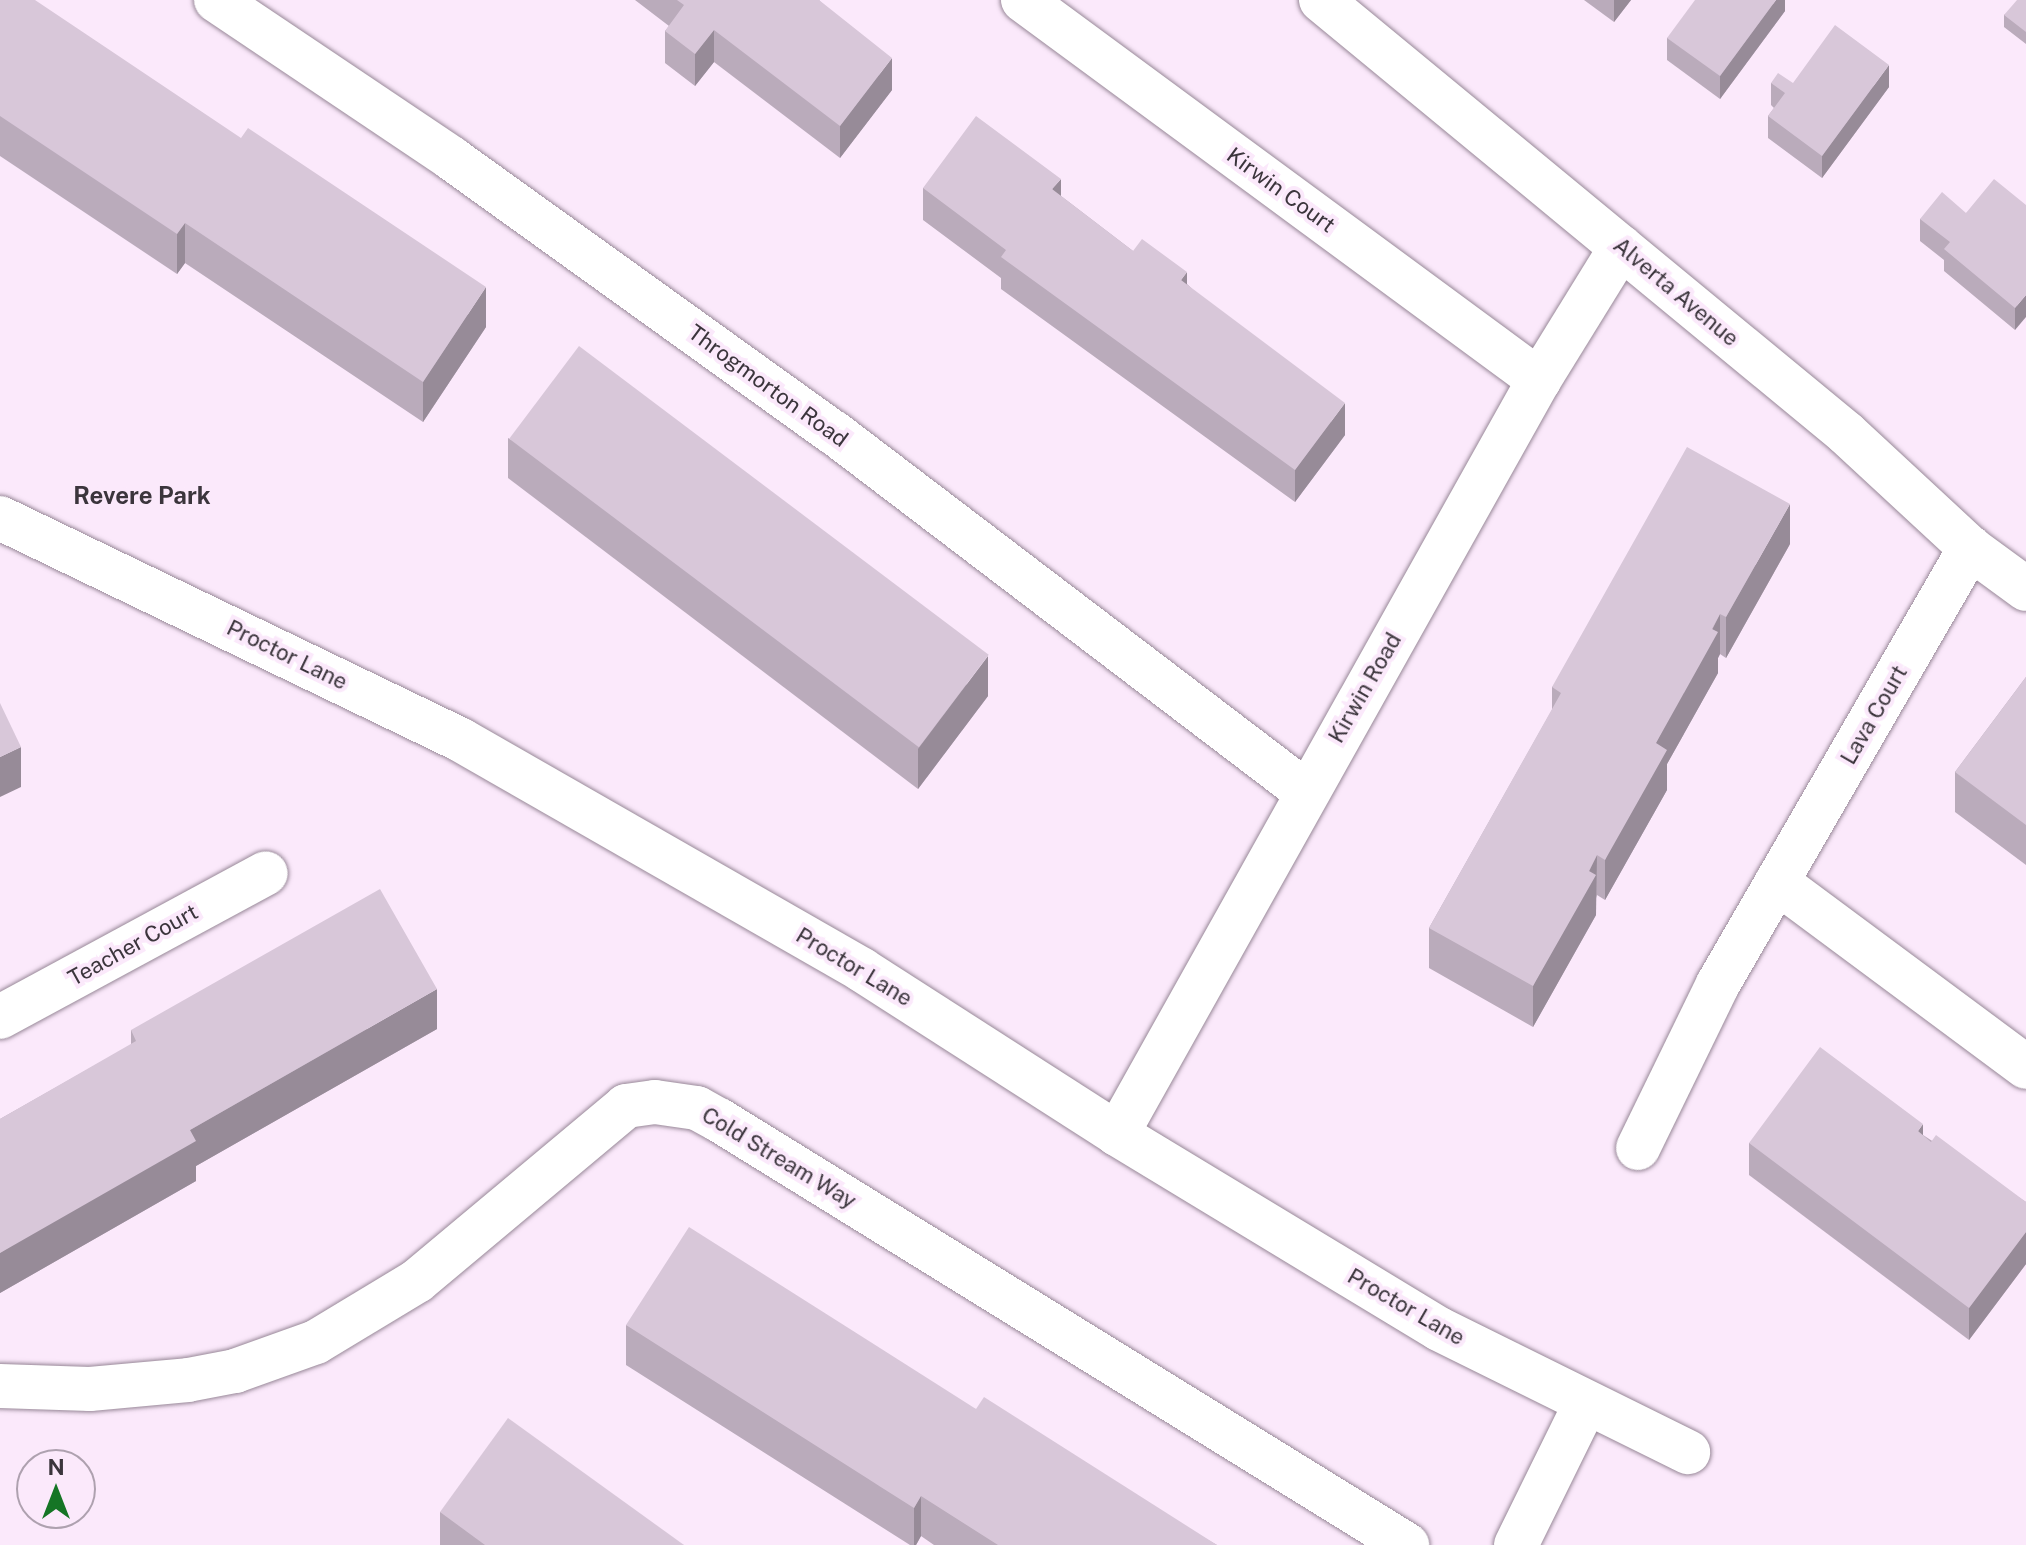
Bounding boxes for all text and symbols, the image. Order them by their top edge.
street label: Kirwin Court [1222,142,1340,238]
street label: Alverta Avenue [1608,232,1744,352]
street label: Throgmorton Road [683,319,853,453]
district label: Revere Park [73,482,211,510]
street label: Proctor Lane [223,615,351,695]
street label: Kirwin Road [1323,628,1407,748]
street label: Lava Court [1835,661,1913,769]
street label: Teacher Court [64,899,202,991]
street label: Proctor Lane [791,922,917,1012]
street label: Cold Stream Way [697,1101,861,1215]
street label: Proctor Lane [1343,1263,1469,1351]
north arrow [16,1449,96,1529]
text: N [47,1454,65,1480]

